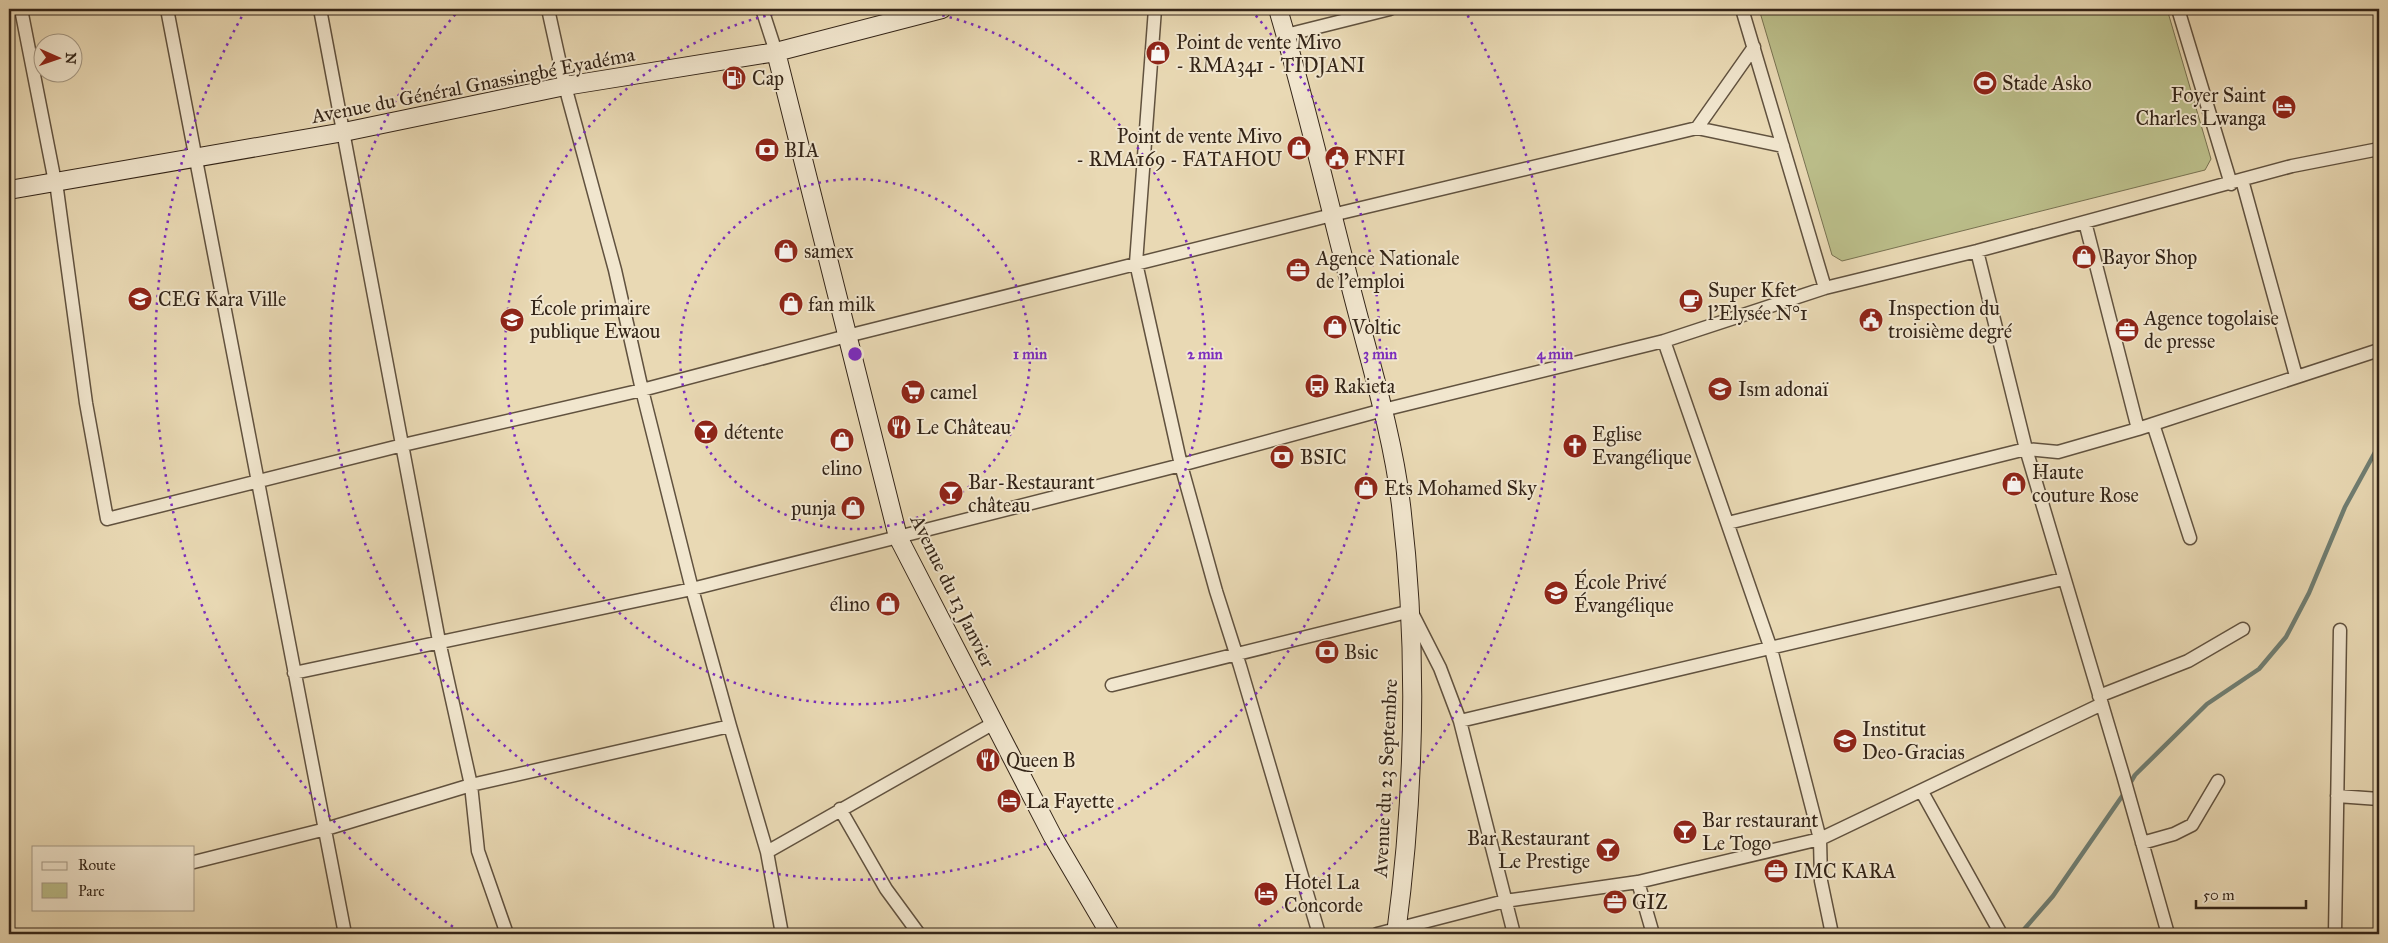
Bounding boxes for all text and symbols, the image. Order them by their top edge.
place label: Point de vente Mivo - RMA341 - TIDJANI [1176,30,1365,78]
north arrow [32,32,82,82]
shop icon: Point de vente Mivo - RMA341 - TIDJANI [1145,40,1171,66]
street label: Avenue du Général Gnassingbé Eyadéma [308,42,637,129]
text: N [62,52,79,65]
fuel station icon: Cap [721,65,747,91]
place label: Cap [752,66,784,90]
sports icon: Stade Asko [1972,70,1998,96]
place label: Stade Asko [2002,71,2092,95]
place label: Foyer Saint Charles Lwanga [2135,83,2267,131]
hotel icon: Foyer Saint Charles Lwanga [2271,94,2297,120]
place label: Point de vente Mivo - RMA169 - FATAHOU [1076,124,1282,171]
shop icon: Point de vente Mivo - RMA169 - FATAHOU [1286,135,1312,161]
bank icon: BIA [754,137,780,163]
place label: BIA [784,138,820,162]
public building icon: FNFI [1324,145,1350,171]
place label: FNFI [1354,146,1406,170]
shop icon: samex [773,238,799,264]
place label: samex [804,239,854,263]
shop icon: Bayor Shop [2071,244,2097,270]
place label: Bayor Shop [2102,245,2197,269]
place label: Agence Nationale de l'emploi [1315,246,1460,293]
office icon: Agence Nationale de l'emploi [1285,257,1311,283]
place label: Super Kfet l'Elysée N°1 [1708,278,1808,325]
school or university icon: CEG Kara Ville [127,286,153,312]
place label: CEG Kara Ville [158,287,286,311]
cafe icon: Super Kfet l'Elysée N°1 [1678,288,1704,314]
shop icon: fan milk [778,291,804,317]
place label: fan milk [808,292,876,316]
place label: École primaire publique Ewaou [529,294,661,344]
place label: Inspection du troisième degré [1888,296,2013,344]
place label: Agence togolaise de presse [2143,306,2279,353]
school or university icon: École primaire publique Ewaou [499,307,525,333]
public building icon: Inspection du troisième degré [1858,307,1884,333]
shop icon: Voltic [1322,314,1348,340]
place label: Voltic [1351,315,1401,339]
office icon: Agence togolaise de presse [2114,317,2140,343]
centre of rings [846,345,864,363]
text: 1 min [1013,345,1048,363]
text: 2 min [1187,345,1224,363]
text: 3 min [1363,345,1398,364]
text: 4 min [1537,345,1574,364]
bus stop icon: Rakieta [1304,373,1330,399]
place label: Rakieta [1334,374,1396,398]
school or university icon: Ism adonaï [1707,376,1733,402]
place label: Ism adonaï [1738,377,1829,401]
supermarket icon: camel [900,379,926,405]
place label: camel [930,380,978,404]
restaurant icon: Le Château [886,414,912,440]
place label: Le Château [916,415,1011,439]
bar icon: détente [693,419,719,445]
place label: détente [724,420,784,444]
place label: Eglise Evangélique [1592,422,1692,470]
shop icon: elino [829,427,855,453]
church icon: Eglise Evangélique [1562,433,1588,459]
bank icon: BSIC [1269,444,1295,470]
place label: BSIC [1300,445,1347,469]
place label: elino [822,456,862,480]
place label: Haute couture Rose [2032,460,2139,507]
place label: Bar-Restaurant château [968,470,1095,517]
shop icon: Haute couture Rose [2001,471,2027,497]
shop icon: Ets Mohamed Sky [1353,475,1379,501]
place label: Ets Mohamed Sky [1384,476,1537,500]
bar icon: Bar-Restaurant château [938,480,964,506]
shop icon: punja [840,495,866,521]
place label: punja [790,496,837,520]
street label: Avenue du 13 Janvier [904,510,1001,672]
place label: École Privé Évangélique [1574,568,1674,618]
school or university icon: École Privé Évangélique [1543,580,1569,606]
shop icon: élino [875,591,901,617]
place label: élino [830,592,870,616]
bank icon: Bsic [1314,639,1340,665]
place label: Bsic [1344,640,1378,664]
street label: Avenue du 23 Septembre [1368,678,1402,879]
place label: Institut Deo-Gracias [1862,717,1965,764]
school or university icon: Institut Deo-Gracias [1832,728,1858,754]
restaurant icon: Queen B [975,747,1001,773]
place label: Queen B [1006,748,1076,772]
hotel icon: La Fayette [996,788,1022,814]
place label: La Fayette [1026,789,1114,813]
place label: Bar restaurant Le Togo [1702,808,1818,856]
bar icon: Bar restaurant Le Togo [1672,819,1698,845]
place label: Bar Restaurant Le Prestige [1467,826,1590,874]
bar icon: Bar Restaurant Le Prestige [1595,837,1621,863]
legend [32,846,195,910]
text: Route [78,856,116,874]
office icon: IMC KARA [1763,858,1789,884]
place label: IMC KARA [1794,859,1897,883]
place label: Hotel La Concorde [1284,870,1363,917]
scale bar [2196,878,2306,910]
hotel icon: Hotel La Concorde [1253,881,1279,907]
text: Parc [78,882,105,900]
text: 50 m [2203,886,2235,904]
office icon: GIZ [1602,889,1628,915]
place label: GIZ [1632,890,1668,914]

